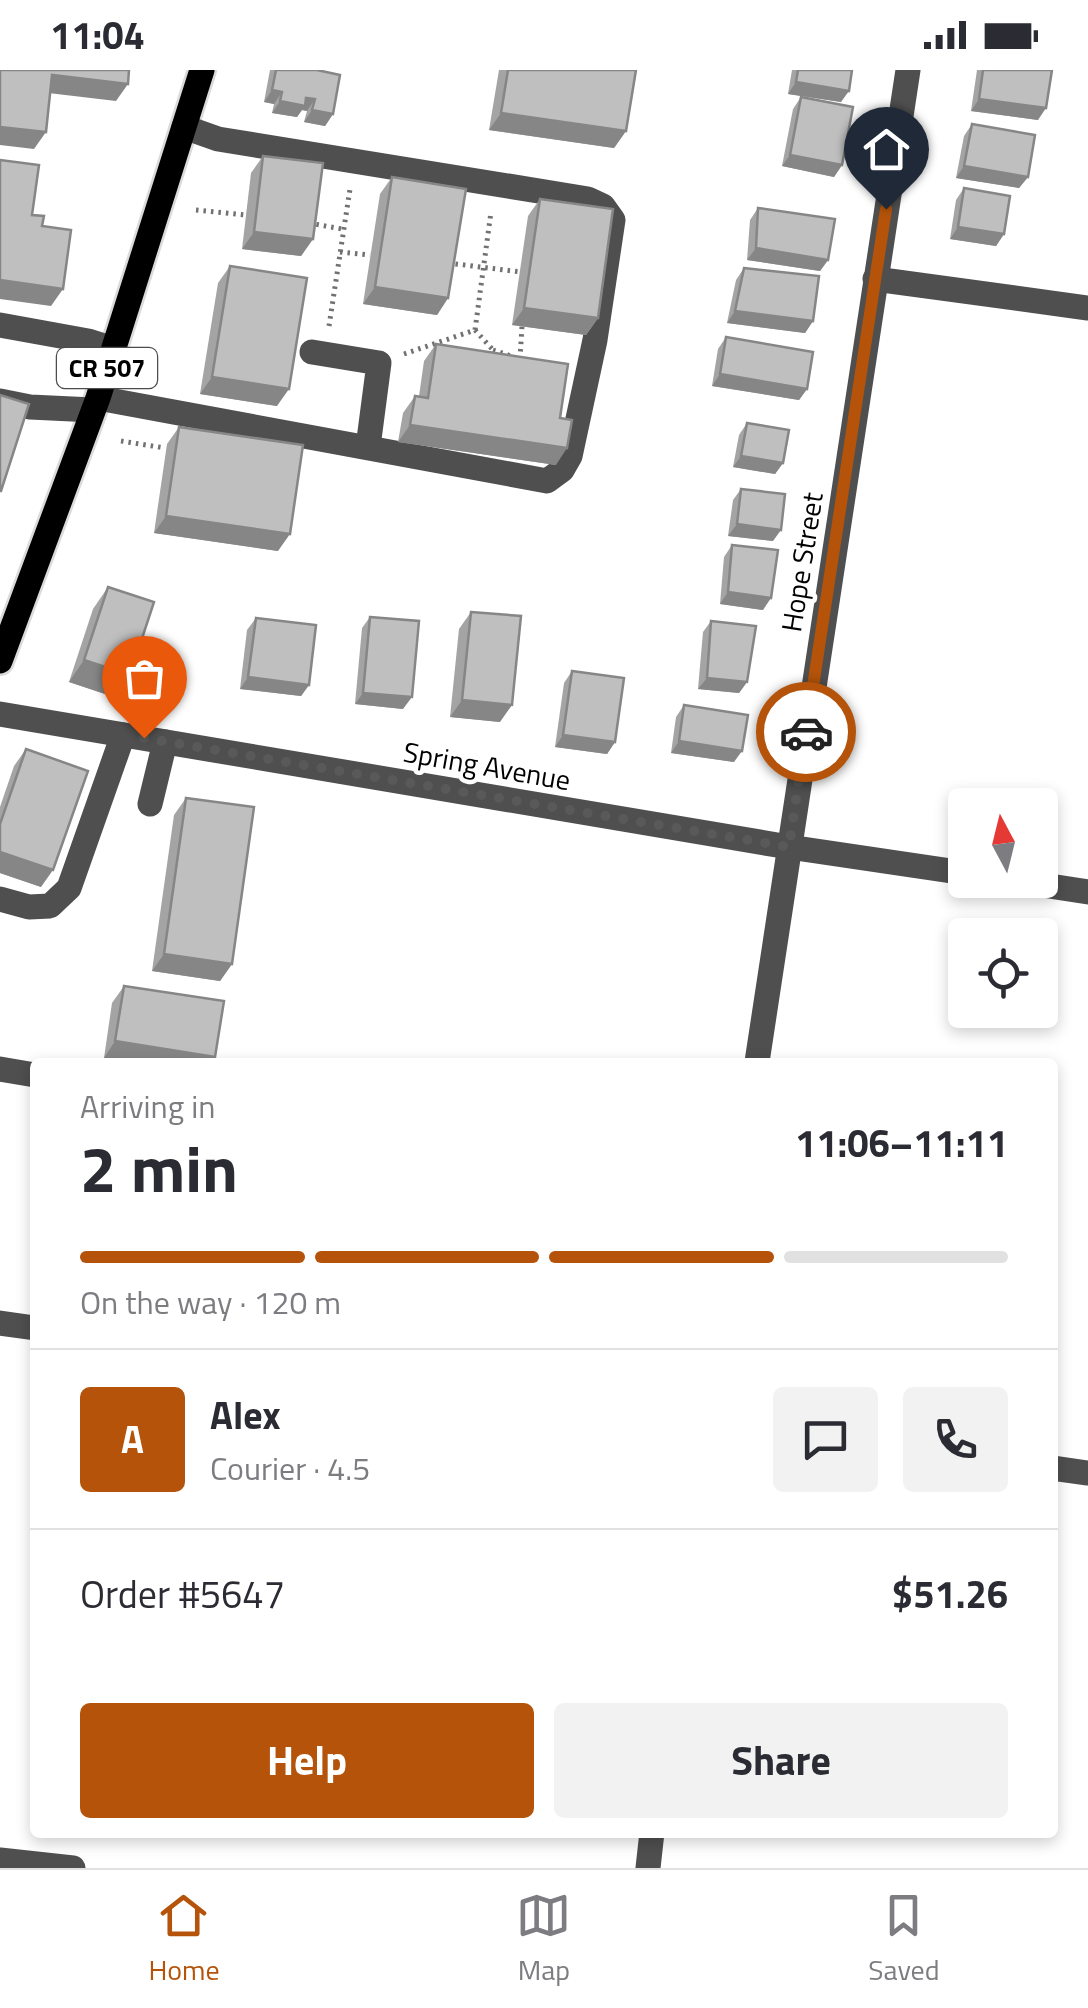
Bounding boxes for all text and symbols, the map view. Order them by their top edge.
text: 11:04 [50,6,145,64]
pin [844,107,929,210]
icon: home [859,122,914,177]
road number: CR 507 [57,348,157,388]
street label: Hope Street [769,489,834,635]
pin [102,636,187,739]
icon: bag [117,651,172,706]
courier [756,682,856,782]
icon: car [779,705,834,760]
street label: Spring Avenue [400,730,574,801]
north arrow [948,788,1058,898]
map controls [948,788,1058,1028]
button: locate [948,918,1058,1028]
text: Arriving in [80,1082,216,1130]
text: 11:06–11:11 [795,1114,1008,1172]
text: 2 min [80,1118,238,1217]
text: On the way · 120 m [80,1278,341,1326]
text: Alex [210,1386,281,1444]
button: chat [773,1387,878,1492]
button: phone [903,1387,1008,1492]
text: A [121,1410,144,1468]
text: Courier · 4.5 [210,1444,370,1492]
text: Order #5647 [80,1565,285,1623]
text: $51.26 [892,1565,1008,1623]
button: Help [80,1703,534,1818]
button: Share [554,1703,1008,1818]
tab: Home [148,1888,220,1991]
tab: Map [516,1888,571,1991]
tab: Saved [868,1888,940,1991]

